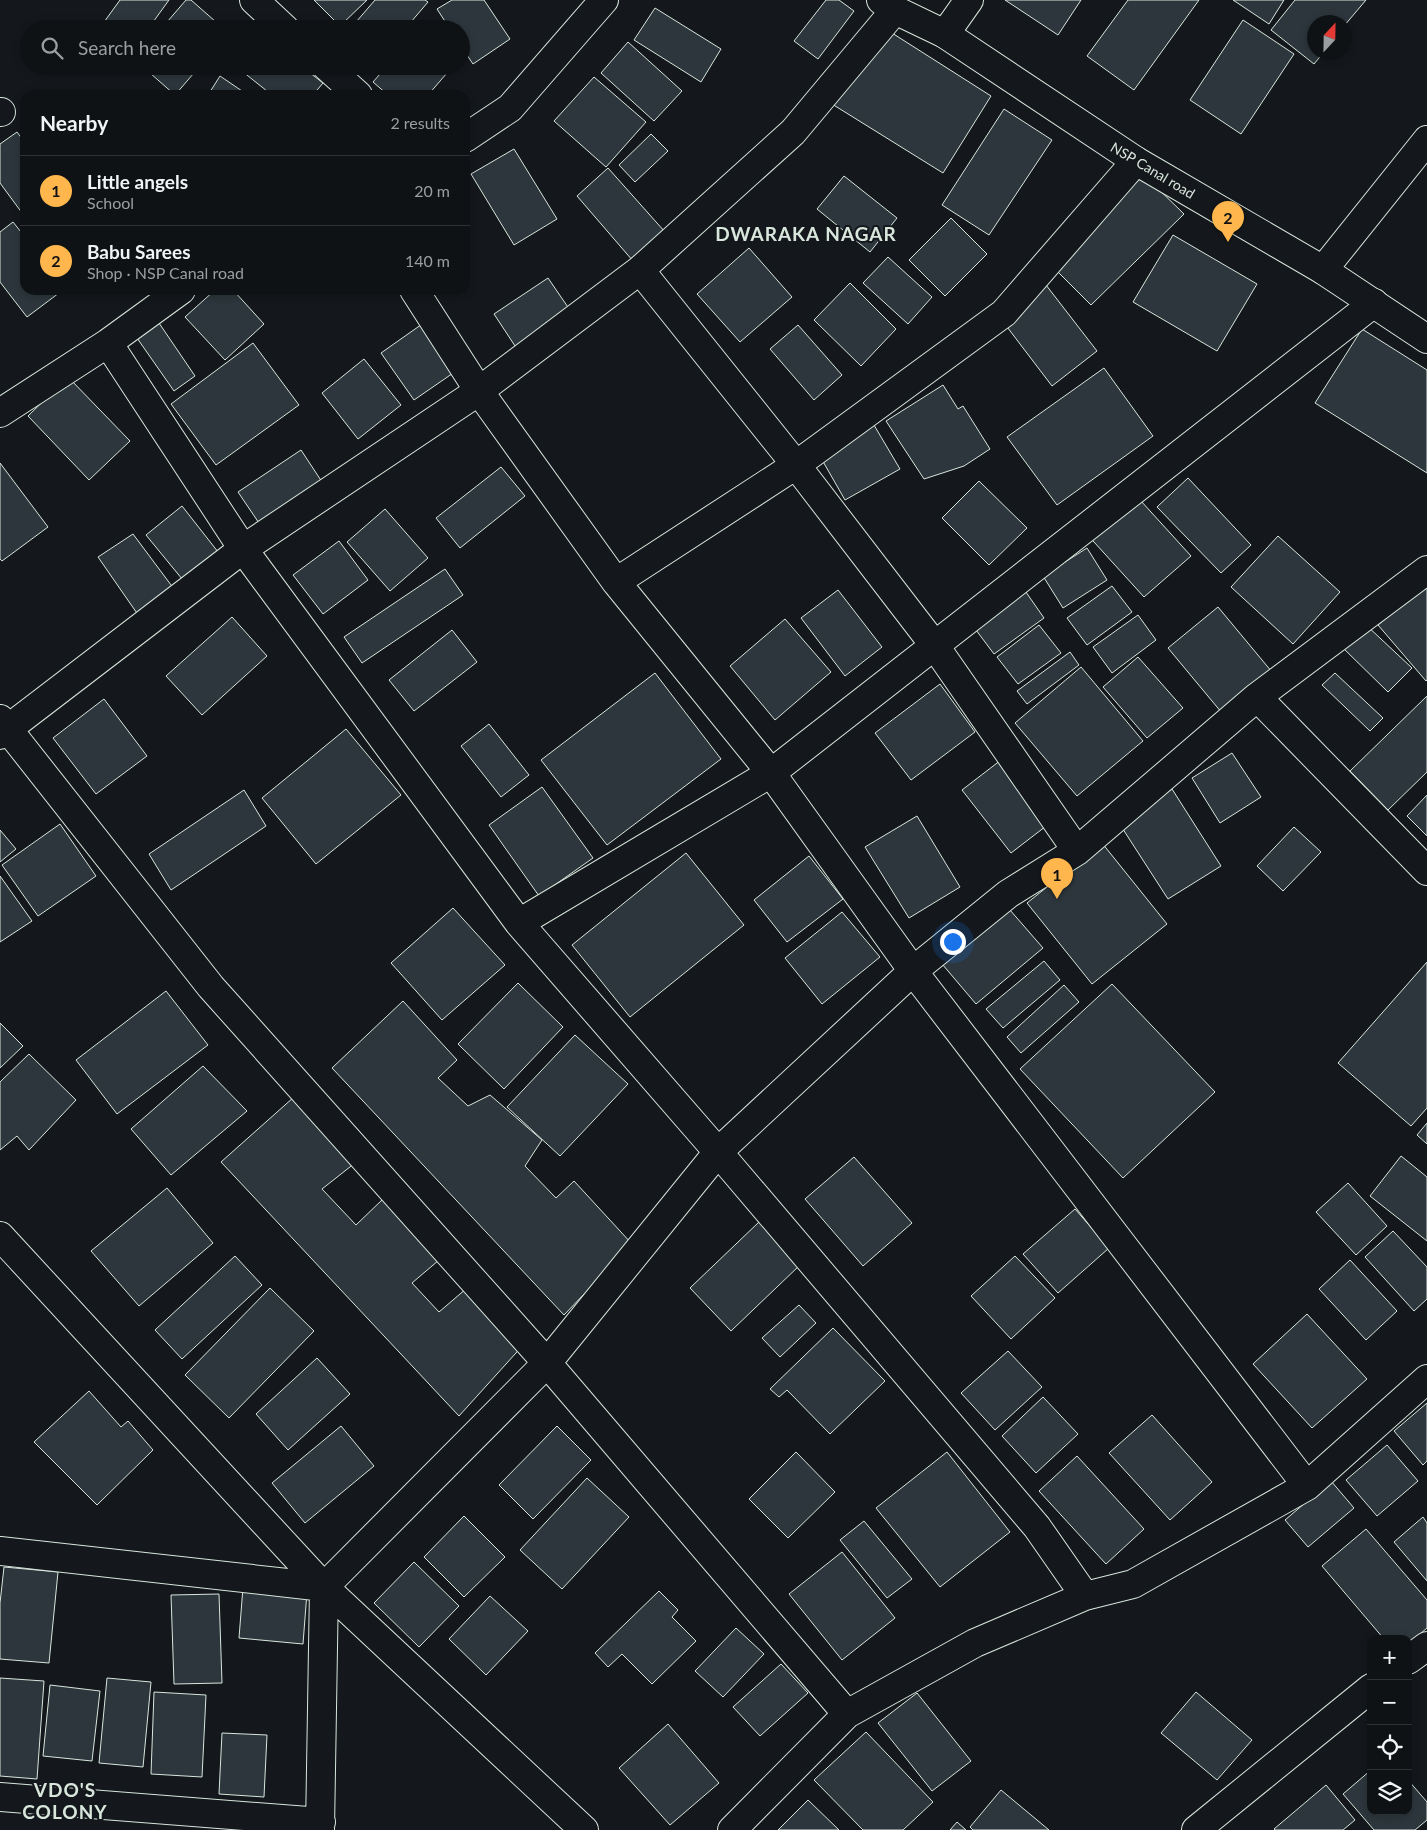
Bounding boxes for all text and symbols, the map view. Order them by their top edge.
north arrow [1307,15,1352,60]
search box [20,20,470,75]
icon: search [38,34,66,62]
text: Search here [78,36,176,59]
text: Nearby [40,110,108,135]
text: 2 results [390,113,450,132]
street label: NSP Canal road [1108,138,1198,202]
text: Little angels [87,170,188,193]
text: 1 [51,181,61,200]
text: 20 m [414,181,450,200]
text: School [87,193,134,212]
pin: 2 [1212,201,1244,242]
district label: DWARAKA NAGAR [715,222,897,245]
text: Babu Sarees [87,240,191,263]
text: 2 [51,251,61,270]
text: 140 m [405,251,450,270]
text: Shop · NSP Canal road [87,263,244,282]
pin: 1 [1041,858,1073,899]
your location [940,929,966,955]
map controls [1367,1635,1412,1815]
button: + [1367,1635,1412,1680]
button: − [1367,1680,1412,1725]
button: locate [1367,1725,1412,1770]
button: layers [1367,1770,1412,1815]
district label: VDO'S COLONY [22,1778,108,1823]

